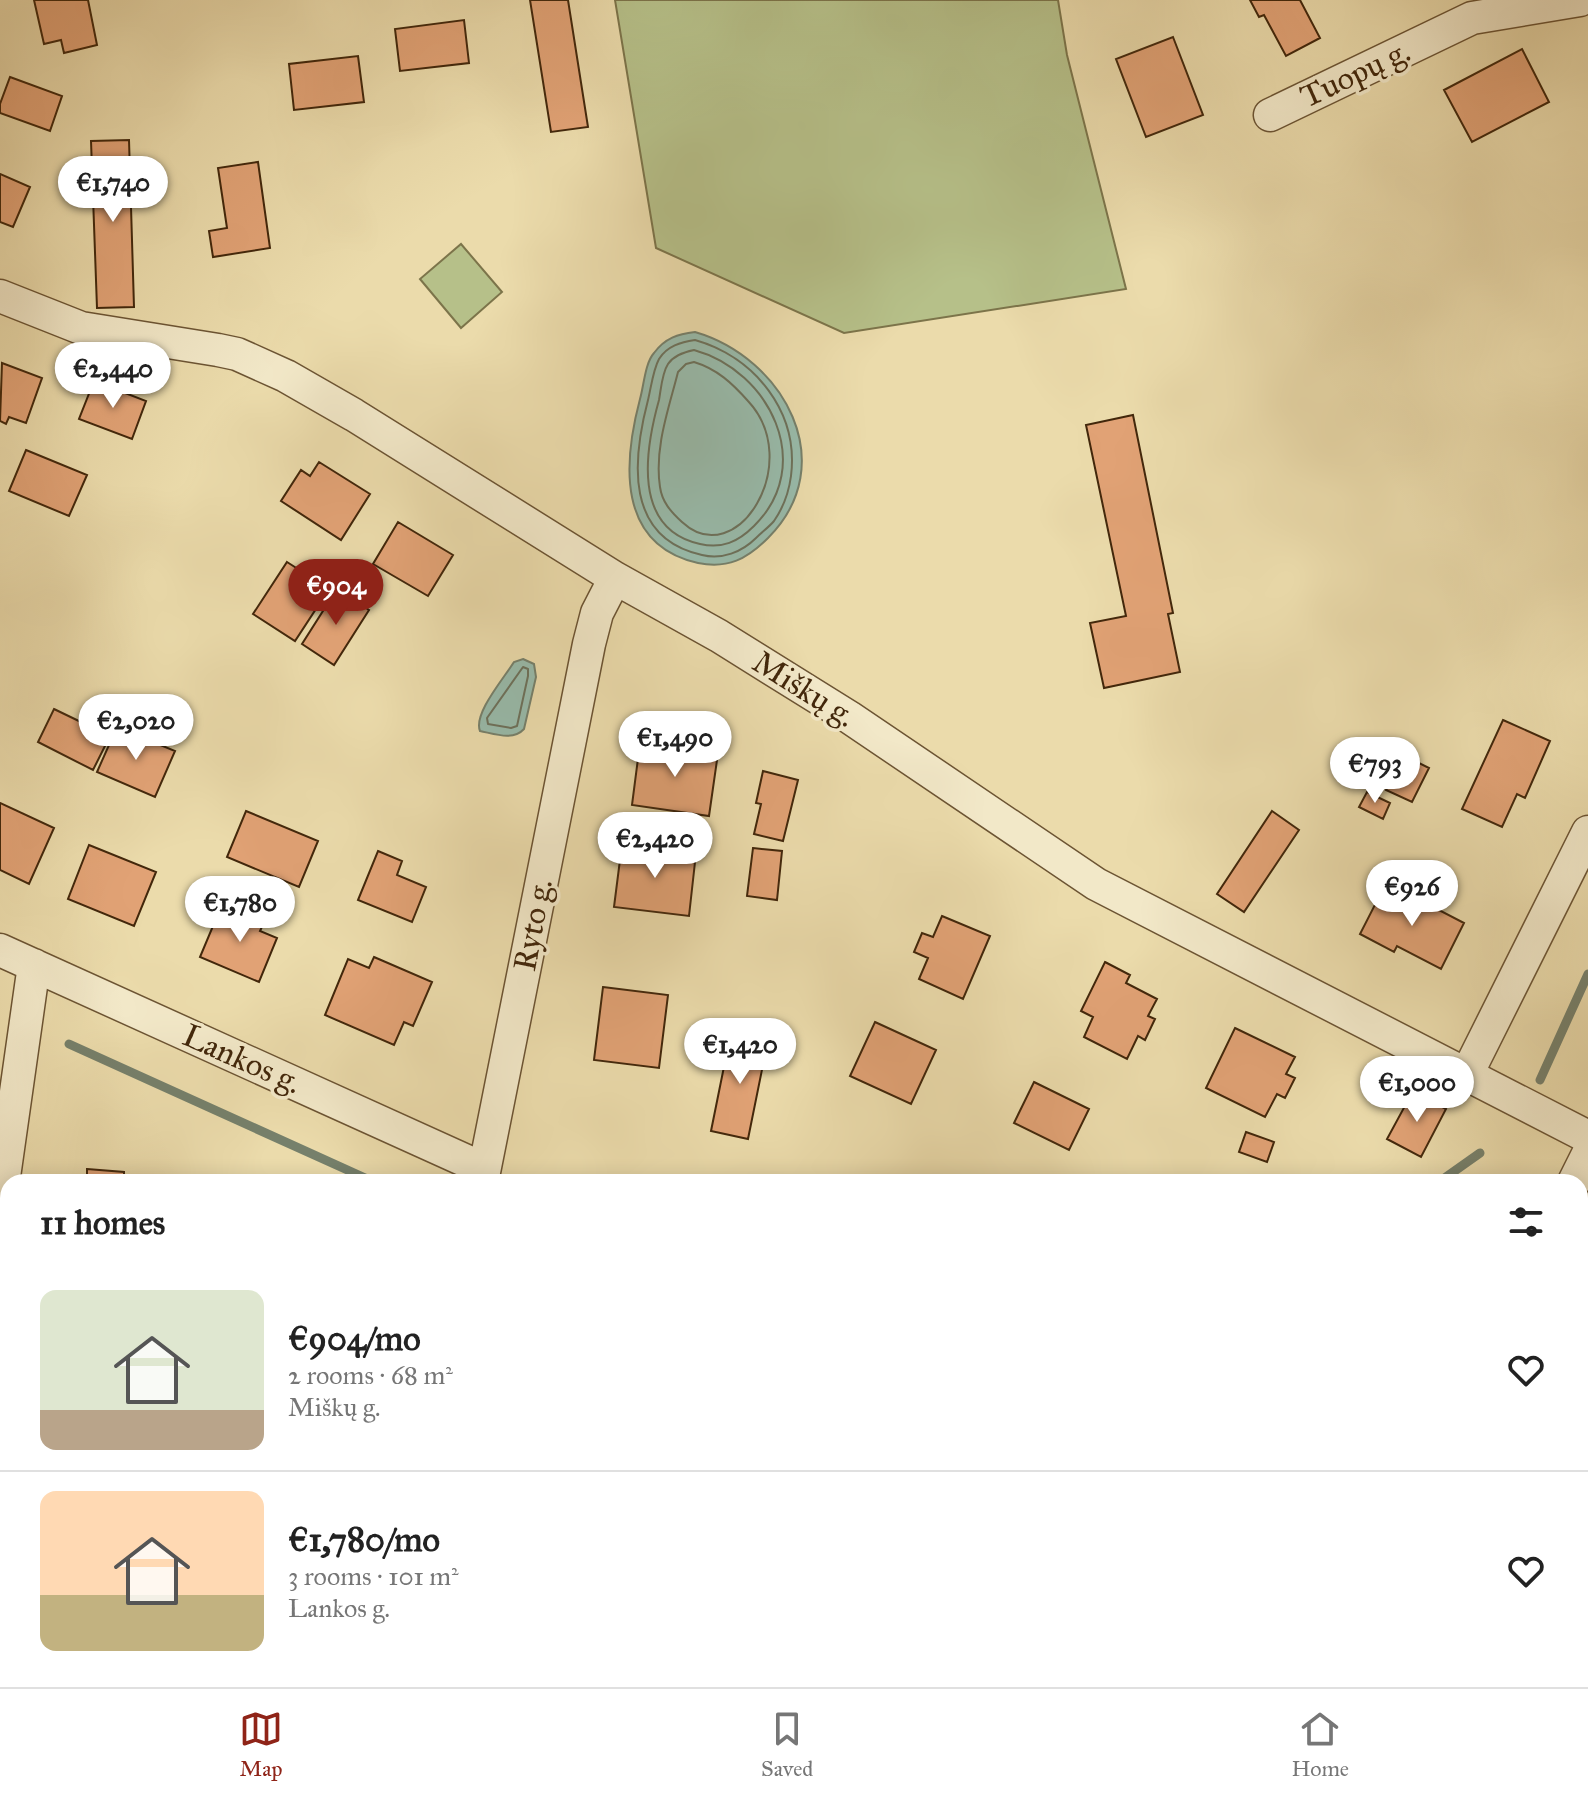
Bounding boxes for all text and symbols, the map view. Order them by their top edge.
street label: Tuopų g. [1294,32,1416,116]
pin: €1,740 [48,156,178,224]
text: €1,740 [76,166,150,198]
pin: €2,440 [48,342,178,410]
text: €2,440 [73,352,153,384]
pin: €904 [289,559,383,627]
text: €904 [306,569,366,601]
street label: Miškų g. [745,642,863,736]
pin: €2,020 [71,694,201,762]
text: €2,020 [97,704,175,736]
pin: €1,490 [610,711,740,779]
text: €1,490 [637,721,713,753]
pin: €793 [1328,737,1422,805]
text: €793 [1348,747,1402,779]
pin: €2,420 [590,812,720,880]
text: €2,420 [616,822,694,854]
pin: €926 [1365,860,1459,928]
text: €926 [1384,870,1440,902]
pin: €1,780 [175,876,305,944]
street label: Ryto g. [505,876,561,974]
text: €1,780 [203,886,277,918]
street label: Lankos g. [177,1016,307,1102]
pin: €1,420 [675,1018,805,1086]
text: €1,420 [702,1028,778,1060]
pin: €1,000 [1352,1056,1482,1124]
text: €1,000 [1378,1066,1456,1098]
icon: filters [1504,1200,1548,1244]
text: 11 homes [40,1202,165,1243]
text: €904/mo [288,1318,421,1359]
icon: home [104,1322,200,1418]
icon: heart [1504,1348,1548,1392]
text: 2 rooms · 68 m² [288,1359,453,1391]
text: Miškų g. [288,1391,380,1423]
text: €1,780/mo [288,1519,440,1560]
icon: home [104,1523,200,1619]
icon: heart [1504,1549,1548,1593]
text: 3 rooms · 101 m² [288,1560,459,1592]
text: Lankos g. [288,1592,390,1624]
tab: Map [239,1707,283,1782]
tab: Saved [761,1707,813,1782]
tab: Home [1291,1707,1349,1782]

